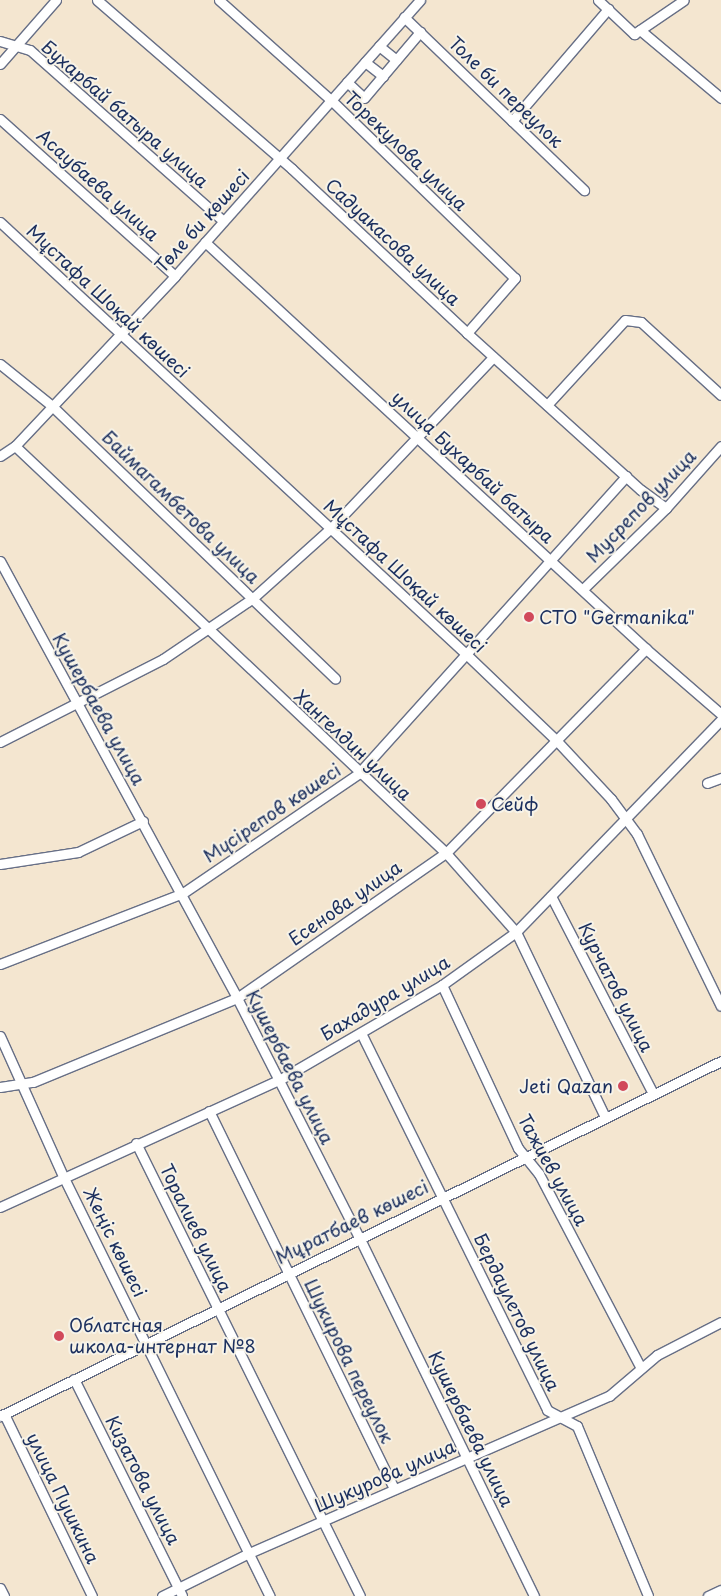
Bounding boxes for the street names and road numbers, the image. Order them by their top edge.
street label: Толе би переулок [444,32,568,152]
street label: Бухарбай батыра улица [36,35,214,193]
street label: Торекулова улица [340,87,472,215]
street label: Асаубаева улица [32,124,164,246]
street label: Төле би көшесі [150,165,254,277]
street label: Садуакасова улица [321,174,465,310]
street label: Мұстафа Шоқай көшесі [21,219,195,383]
street label: улица Бухарбай батыра [387,385,559,549]
street label: Баймагамбетова улица [98,426,264,588]
street label: Мусрепов улица [582,445,700,567]
street label: Мұстафа Шоқай көшесі [318,494,492,658]
street label: Кушербаева улица [48,629,150,789]
street label: Хангелдин улица [290,685,416,805]
street label: Мүсірепов көшесі [199,759,345,867]
street label: Есенова улица [284,856,406,950]
street label: Курчатов улица [574,918,658,1056]
street label: Бахадура улица [317,951,453,1045]
street label: Кушербаева улица [242,986,338,1148]
street label: Тажиев улица [513,1110,593,1230]
street label: Торалиев улица [155,1160,237,1296]
street label: Мұратбаев көшесі [272,1176,432,1268]
street label: Жеңіс көшесі [79,1184,151,1300]
street label: Бердаулетов улица [470,1230,564,1394]
street label: Шукирова переулок [300,1275,398,1447]
street label: Кушербаева улица [424,1348,518,1510]
street label: Кизатова улица [101,1411,185,1549]
street label: улица Пушкина [22,1429,104,1567]
street label: Шукурова улица [311,1435,459,1517]

